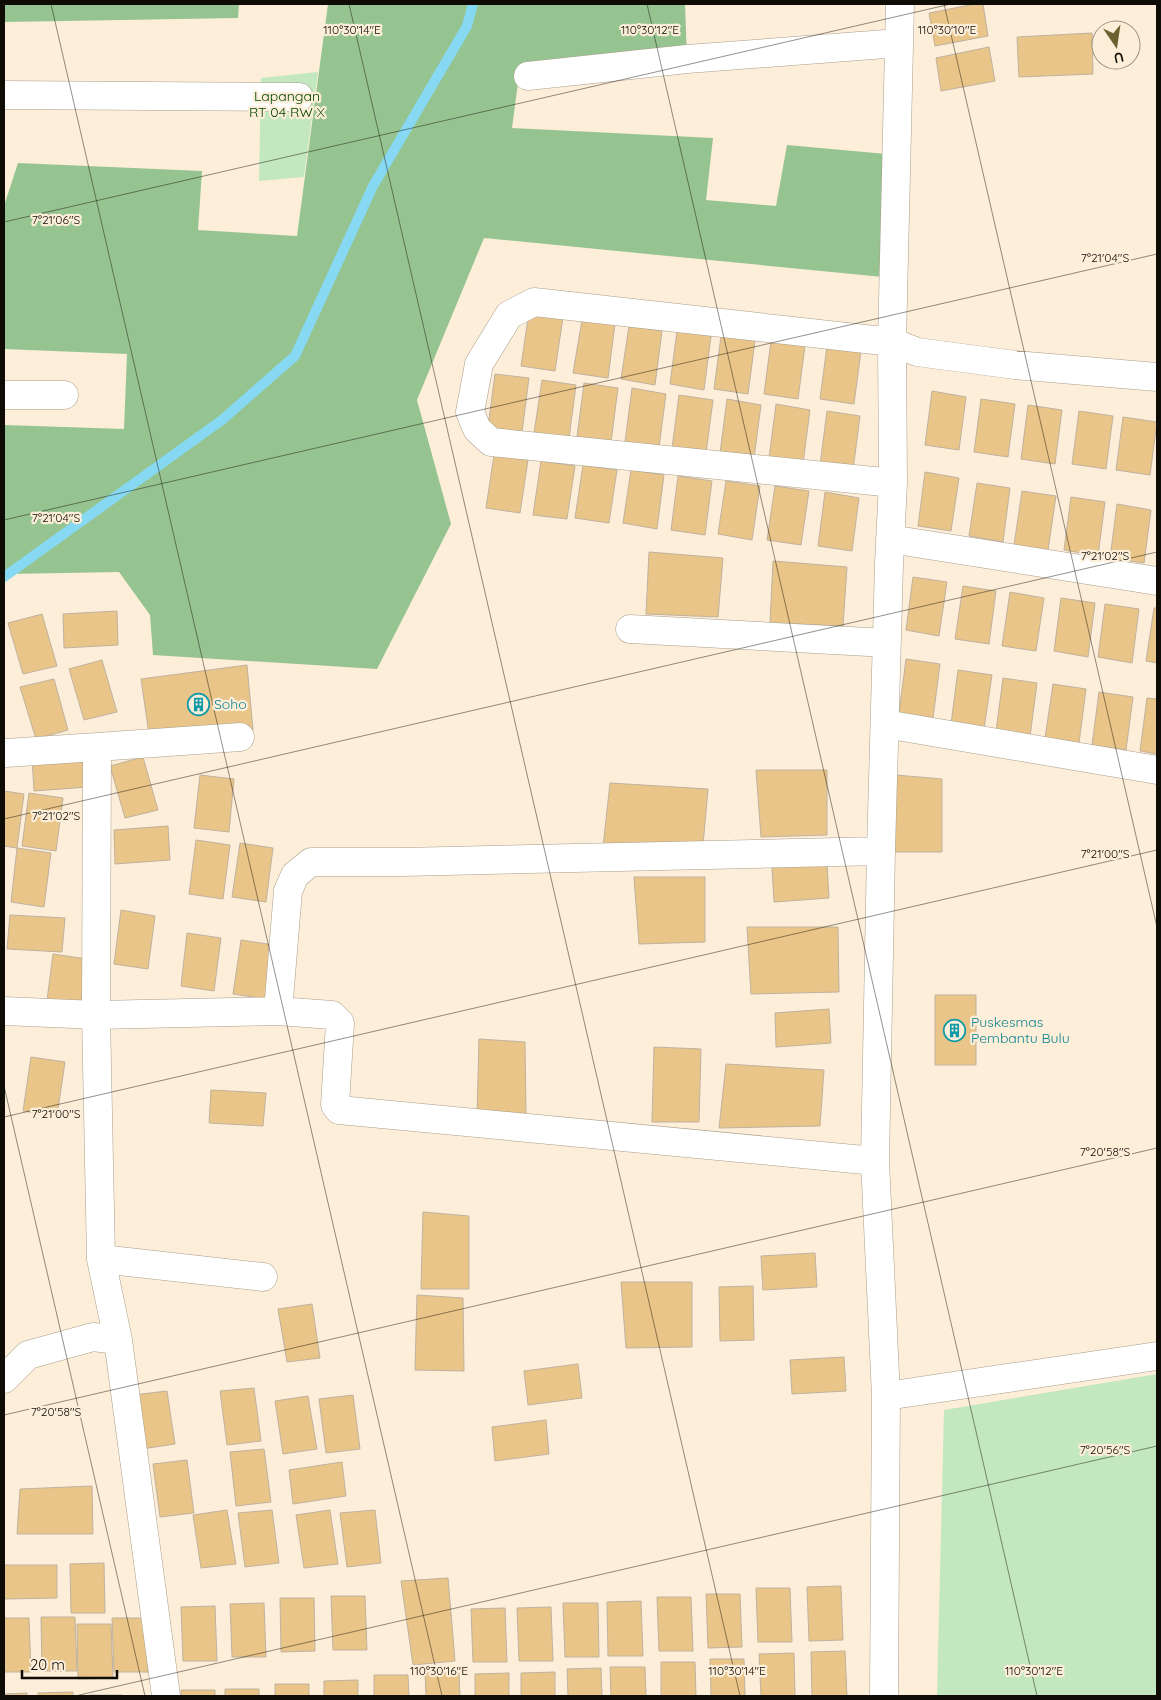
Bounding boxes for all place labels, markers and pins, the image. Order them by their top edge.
building icon: Soho [186,692,210,716]
place label: Soho [214,695,247,713]
place label: Puskesmas Pembantu Bulu [971,1013,1070,1047]
building icon: Puskesmas Pembantu Bulu [943,1018,967,1042]

